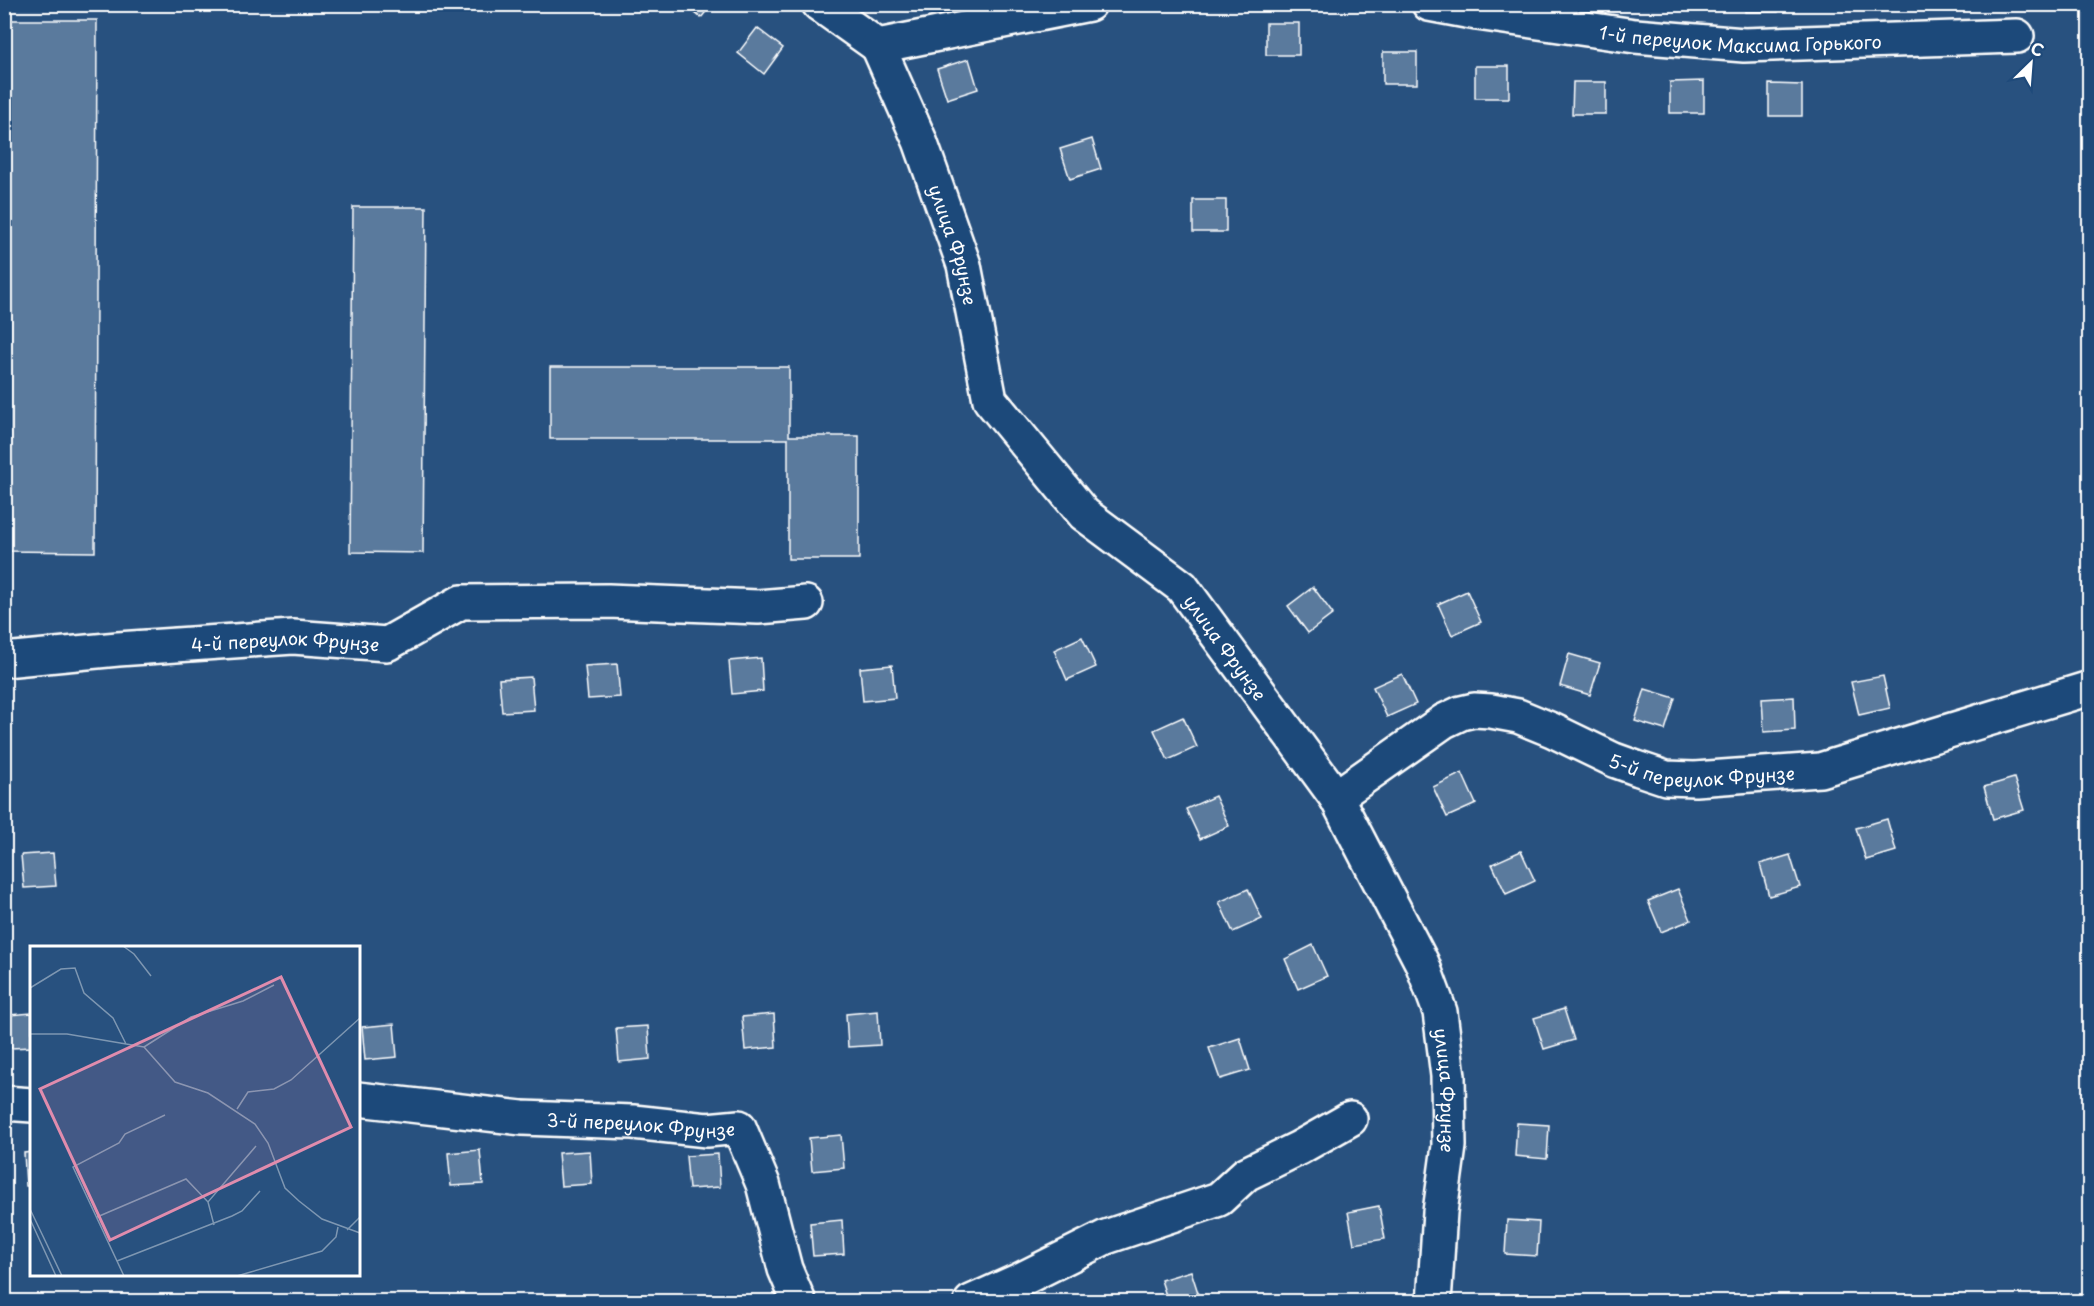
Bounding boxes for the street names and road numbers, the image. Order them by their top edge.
street label: 1-й переулок Максима Горького [1597,17,1882,59]
street label: улица Фрунзе [923,180,985,307]
street label: улица Фрунзе [1178,588,1274,705]
street label: 4-й переулок Фрунзе [190,623,380,657]
street label: 5-й переулок Фрунзе [1605,746,1795,793]
street label: улица Фрунзе [1429,1026,1463,1154]
street label: 3-й переулок Фрунзе [546,1105,736,1144]

